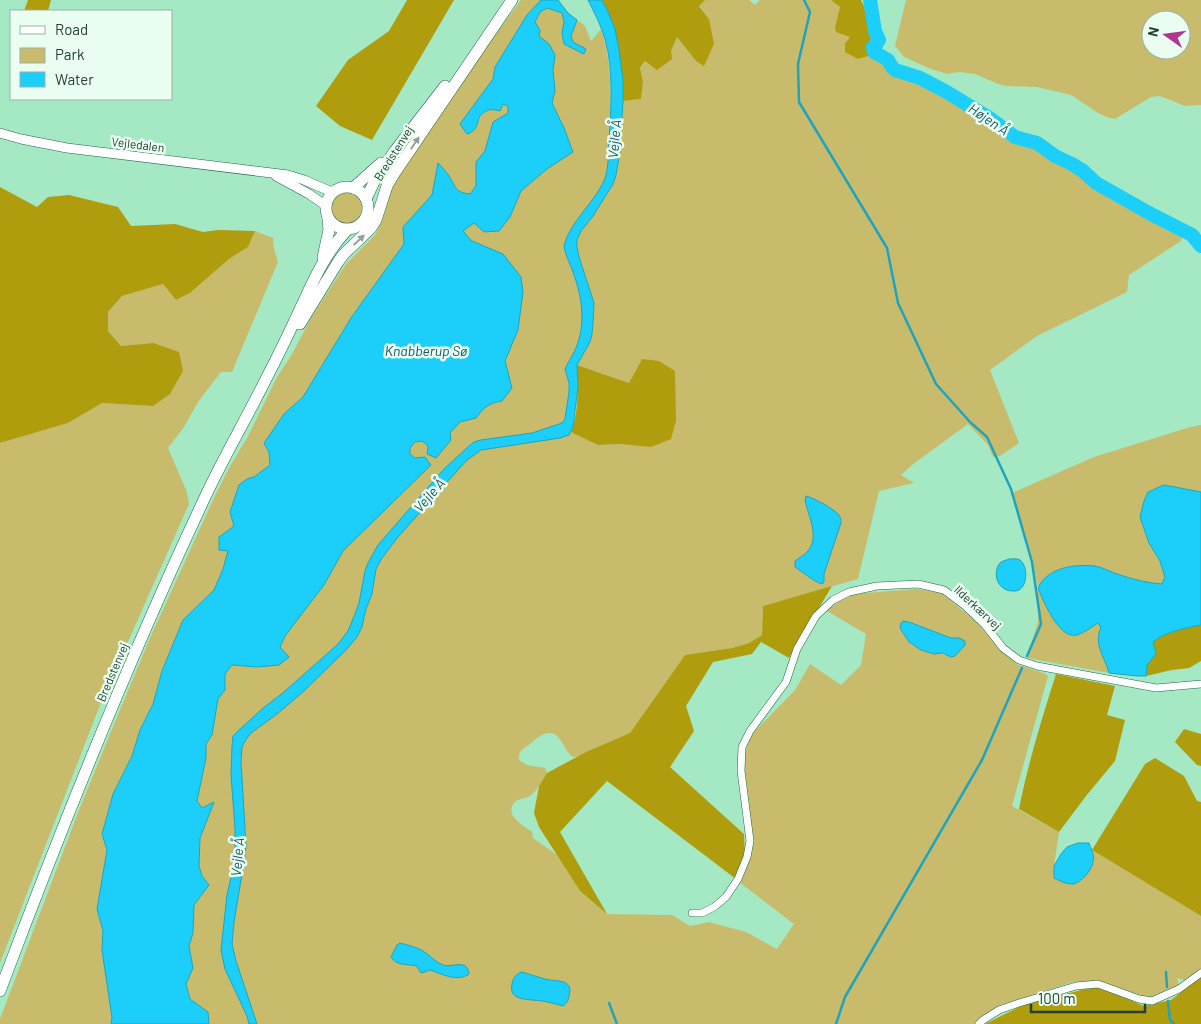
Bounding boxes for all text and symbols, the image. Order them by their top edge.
legend [10,10,172,100]
north arrow [1141,10,1191,60]
text: Road [55,20,88,38]
text: N [1144,25,1162,38]
text: Park [55,45,85,63]
text: Water [55,70,94,88]
water label: Højen Å [966,99,1012,139]
water label: Vejle Å [604,119,624,159]
street label: Bredstenvej [371,123,415,183]
street label: Vejledalen [111,134,165,154]
one-way arrow [410,136,420,149]
one-way arrow [352,234,364,246]
water label: Knabberup Sø [385,342,467,359]
water label: Vejle Å [410,475,448,515]
street label: Ilderkærvej [952,582,1004,632]
street label: Bredstenvej [93,641,131,703]
water label: Vejle Å [227,837,247,877]
scale bar [1031,982,1145,1014]
text: 100 m [1038,989,1076,1007]

